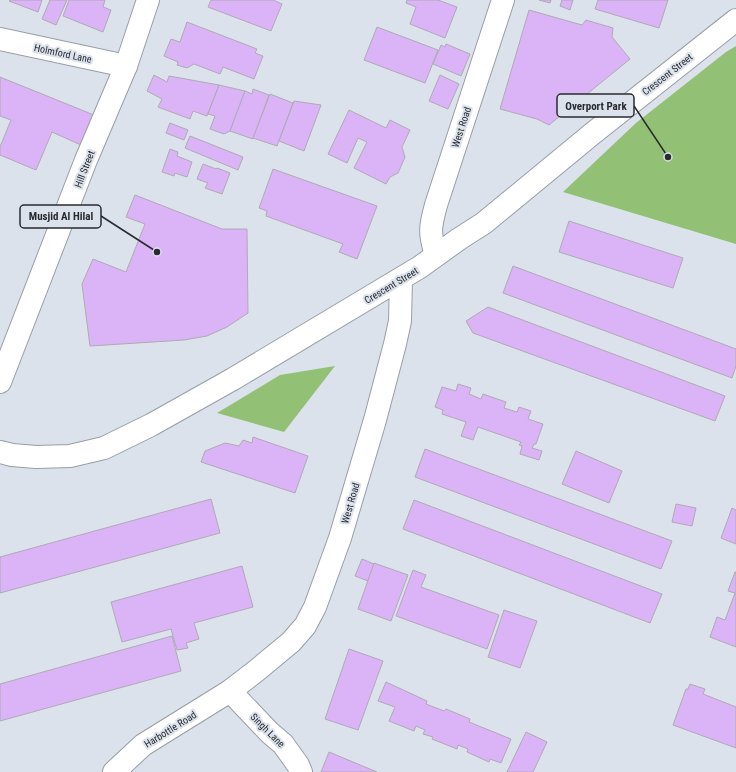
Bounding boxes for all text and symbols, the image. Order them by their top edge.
street label: Holmford Lane [33,42,93,65]
street label: Crescent Street [640,51,695,97]
callout: Overport Park [557,94,634,117]
text: Overport Park [565,100,627,113]
street label: West Road [450,105,473,149]
street label: Hill Street [72,149,97,189]
callout: Musjid Al Hilal [20,205,101,228]
text: Musjid Al Hilal [29,210,93,223]
street label: Crescent Street [362,265,420,306]
street label: West Road [339,481,362,525]
street label: Harbottle Road [142,709,198,750]
street label: Singh Lane [248,711,287,750]

